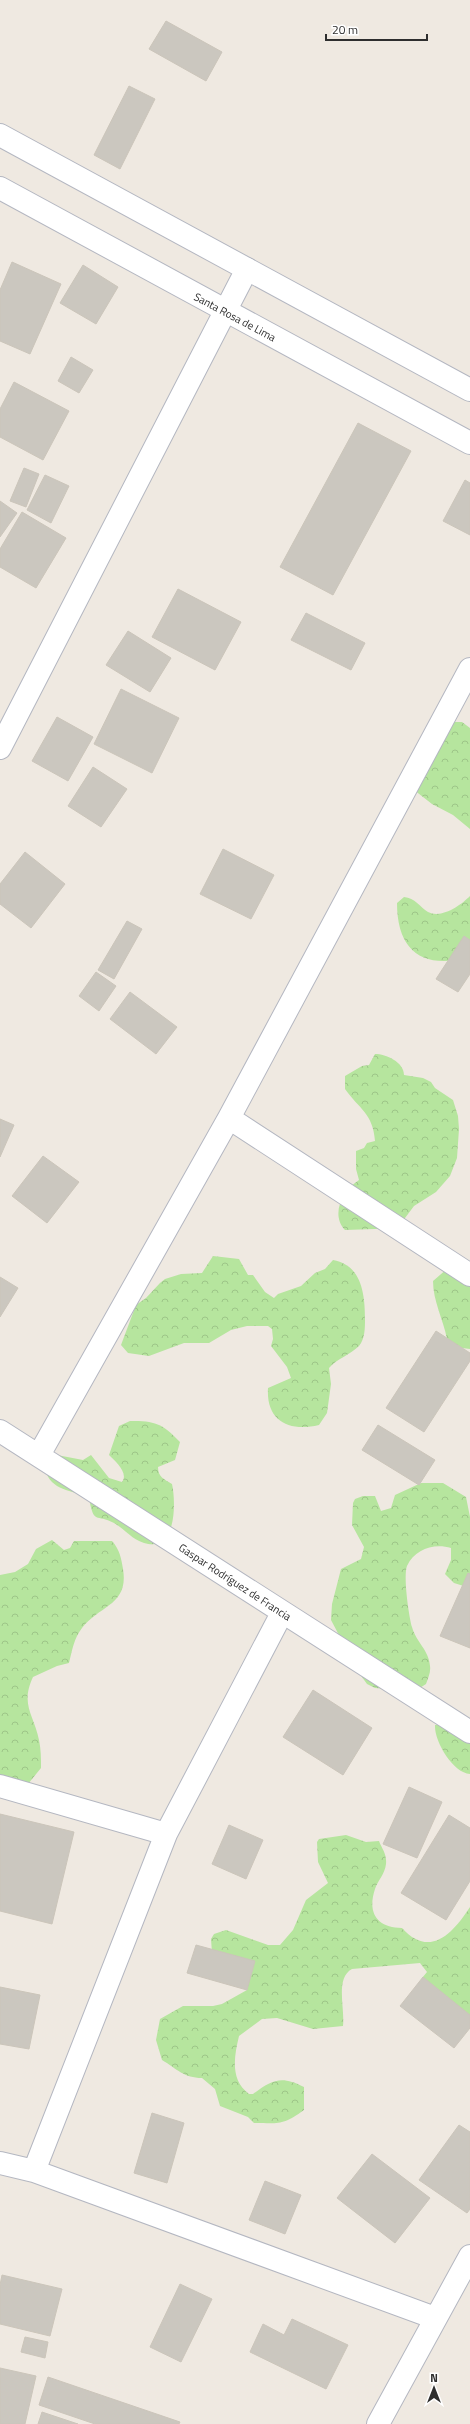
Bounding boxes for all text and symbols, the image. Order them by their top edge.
scale bar [326,16,427,42]
text: 20 m [332,20,358,39]
street label: Santa Rosa de Lima [191,289,279,346]
street label: Gaspar Rodríguez de Francia [176,1540,295,1625]
north arrow [414,2368,454,2408]
text: N [430,2370,438,2386]

